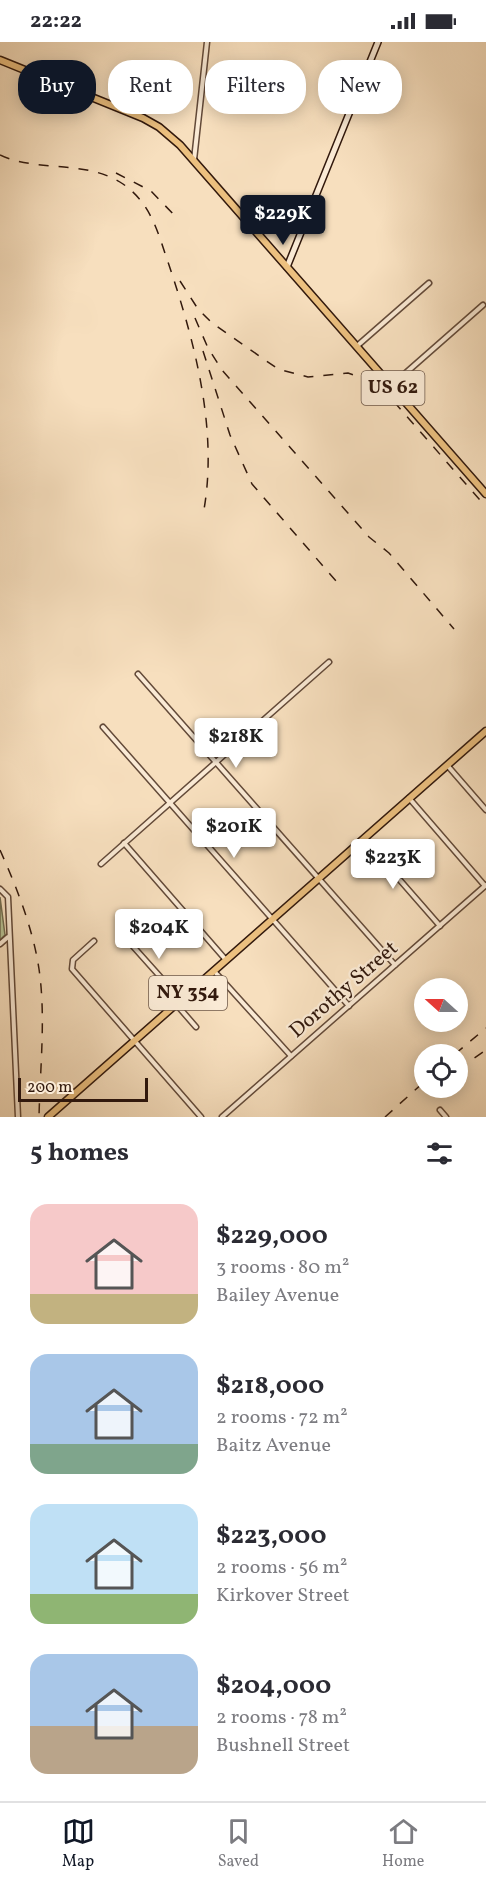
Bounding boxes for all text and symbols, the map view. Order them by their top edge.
text: 22:22 [30,6,82,37]
chip: Buy [18,60,96,114]
chip: Rent [108,60,193,114]
chip: Filters [205,60,306,114]
chip: New [318,60,402,114]
pin: $229K [241,195,325,246]
text: $229K [254,200,312,228]
road number: US 62 [362,371,424,405]
pin: $218K [194,718,278,769]
text: $218K [209,723,263,751]
pin: $201K [192,808,276,859]
text: $201K [206,813,262,841]
pin: $223K [351,839,435,890]
text: $223K [365,844,421,872]
pin: $204K [117,909,201,960]
text: $204K [129,914,189,942]
street label: Dorothy Street [283,935,405,1045]
road number: NY 354 [149,976,227,1010]
north arrow [414,978,468,1032]
map controls [414,978,468,1098]
button: locate [414,1044,468,1098]
scale bar [18,1075,148,1102]
text: 200 m [27,1077,72,1099]
text: 5 homes [30,1135,129,1171]
icon: filters [423,1137,456,1170]
text: $229,000 [216,1218,328,1254]
icon: home [78,1228,150,1300]
text: 3 rooms · 80 m² [216,1254,349,1282]
text: Bailey Avenue [216,1282,339,1310]
text: $218,000 [216,1368,324,1404]
icon: home [78,1378,150,1450]
text: 2 rooms · 72 m² [216,1404,348,1432]
text: Baitz Avenue [216,1432,331,1460]
text: $223,000 [216,1518,327,1554]
icon: home [78,1528,150,1600]
text: 2 rooms · 56 m² [216,1554,347,1582]
text: Kirkover Street [216,1582,350,1610]
text: $204,000 [216,1668,331,1704]
icon: home [78,1678,150,1750]
text: 2 rooms · 78 m² [216,1704,347,1732]
text: Bushnell Street [216,1732,350,1760]
tab: Map [62,1815,95,1873]
tab: Saved [218,1815,259,1873]
tab: Home [382,1815,424,1873]

